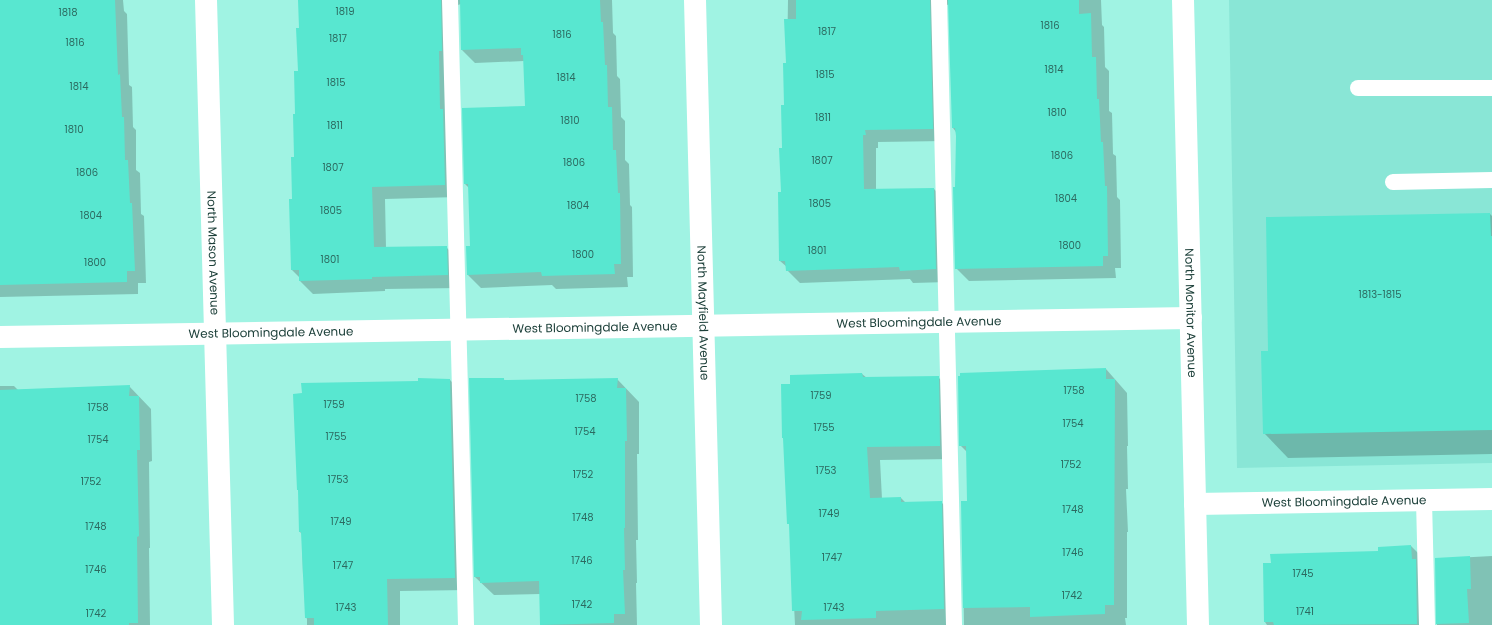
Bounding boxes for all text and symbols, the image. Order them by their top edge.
house number: 1819 [335,4,355,19]
house number: 1818 [58,5,78,20]
house number: 1816 [1040,18,1060,33]
house number: 1817 [818,24,837,39]
house number: 1816 [552,27,572,42]
house number: 1817 [329,31,348,46]
house number: 1816 [65,35,85,50]
house number: 1814 [1045,62,1064,77]
house number: 1815 [816,67,835,82]
house number: 1814 [557,70,576,85]
house number: 1815 [327,75,346,90]
house number: 1814 [70,79,89,94]
house number: 1810 [1048,105,1067,120]
house number: 1811 [815,110,831,125]
house number: 1810 [561,113,580,128]
house number: 1811 [327,118,343,133]
house number: 1810 [65,122,84,137]
house number: 1806 [1051,148,1073,163]
house number: 1807 [811,153,833,168]
house number: 1806 [563,155,585,170]
house number: 1807 [322,160,344,175]
house number: 1806 [76,165,98,180]
street label: North Mason Avenue [203,191,224,315]
house number: 1804 [1055,191,1077,206]
house number: 1805 [809,196,831,211]
house number: 1804 [567,198,589,213]
house number: 1805 [320,203,342,218]
house number: 1804 [80,208,102,223]
house number: 1800 [1059,238,1081,253]
house number: 1801 [808,243,827,258]
street label: North Mayfield Avenue [693,245,714,381]
house number: 1800 [572,247,594,262]
street label: North Monitor Avenue [1181,248,1201,378]
house number: 1801 [321,252,340,267]
house number: 1800 [84,255,106,270]
house number: 1813-1815 [1358,287,1402,302]
street label: West Bloomingdale Avenue [836,312,1001,332]
street label: West Bloomingdale Avenue [512,317,677,337]
street label: West Bloomingdale Avenue [188,322,354,342]
house number: 1758 [1063,383,1085,398]
house number: 1759 [810,388,832,403]
house number: 1758 [575,391,597,406]
house number: 1759 [323,397,345,412]
house number: 1758 [87,400,109,415]
house number: 1754 [1062,416,1084,431]
house number: 1755 [813,420,835,435]
house number: 1754 [574,424,596,439]
house number: 1755 [325,429,347,444]
house number: 1754 [87,432,109,447]
house number: 1752 [1061,457,1082,472]
house number: 1753 [816,463,837,478]
house number: 1752 [573,467,594,482]
house number: 1753 [328,472,349,487]
house number: 1752 [81,474,102,489]
street label: West Bloomingdale Avenue [1261,491,1427,511]
house number: 1748 [1062,502,1084,517]
house number: 1749 [818,506,840,521]
house number: 1748 [572,510,594,525]
house number: 1749 [330,514,352,529]
house number: 1748 [85,519,107,534]
house number: 1746 [1062,545,1084,560]
house number: 1747 [822,550,843,565]
house number: 1746 [571,553,593,568]
house number: 1747 [333,558,354,573]
house number: 1746 [85,562,107,577]
house number: 1745 [1292,566,1314,581]
house number: 1742 [1062,588,1083,603]
house number: 1742 [572,597,593,612]
house number: 1743 [336,600,357,615]
house number: 1743 [824,600,845,615]
house number: 1741 [1296,604,1314,619]
house number: 1742 [86,606,107,621]

